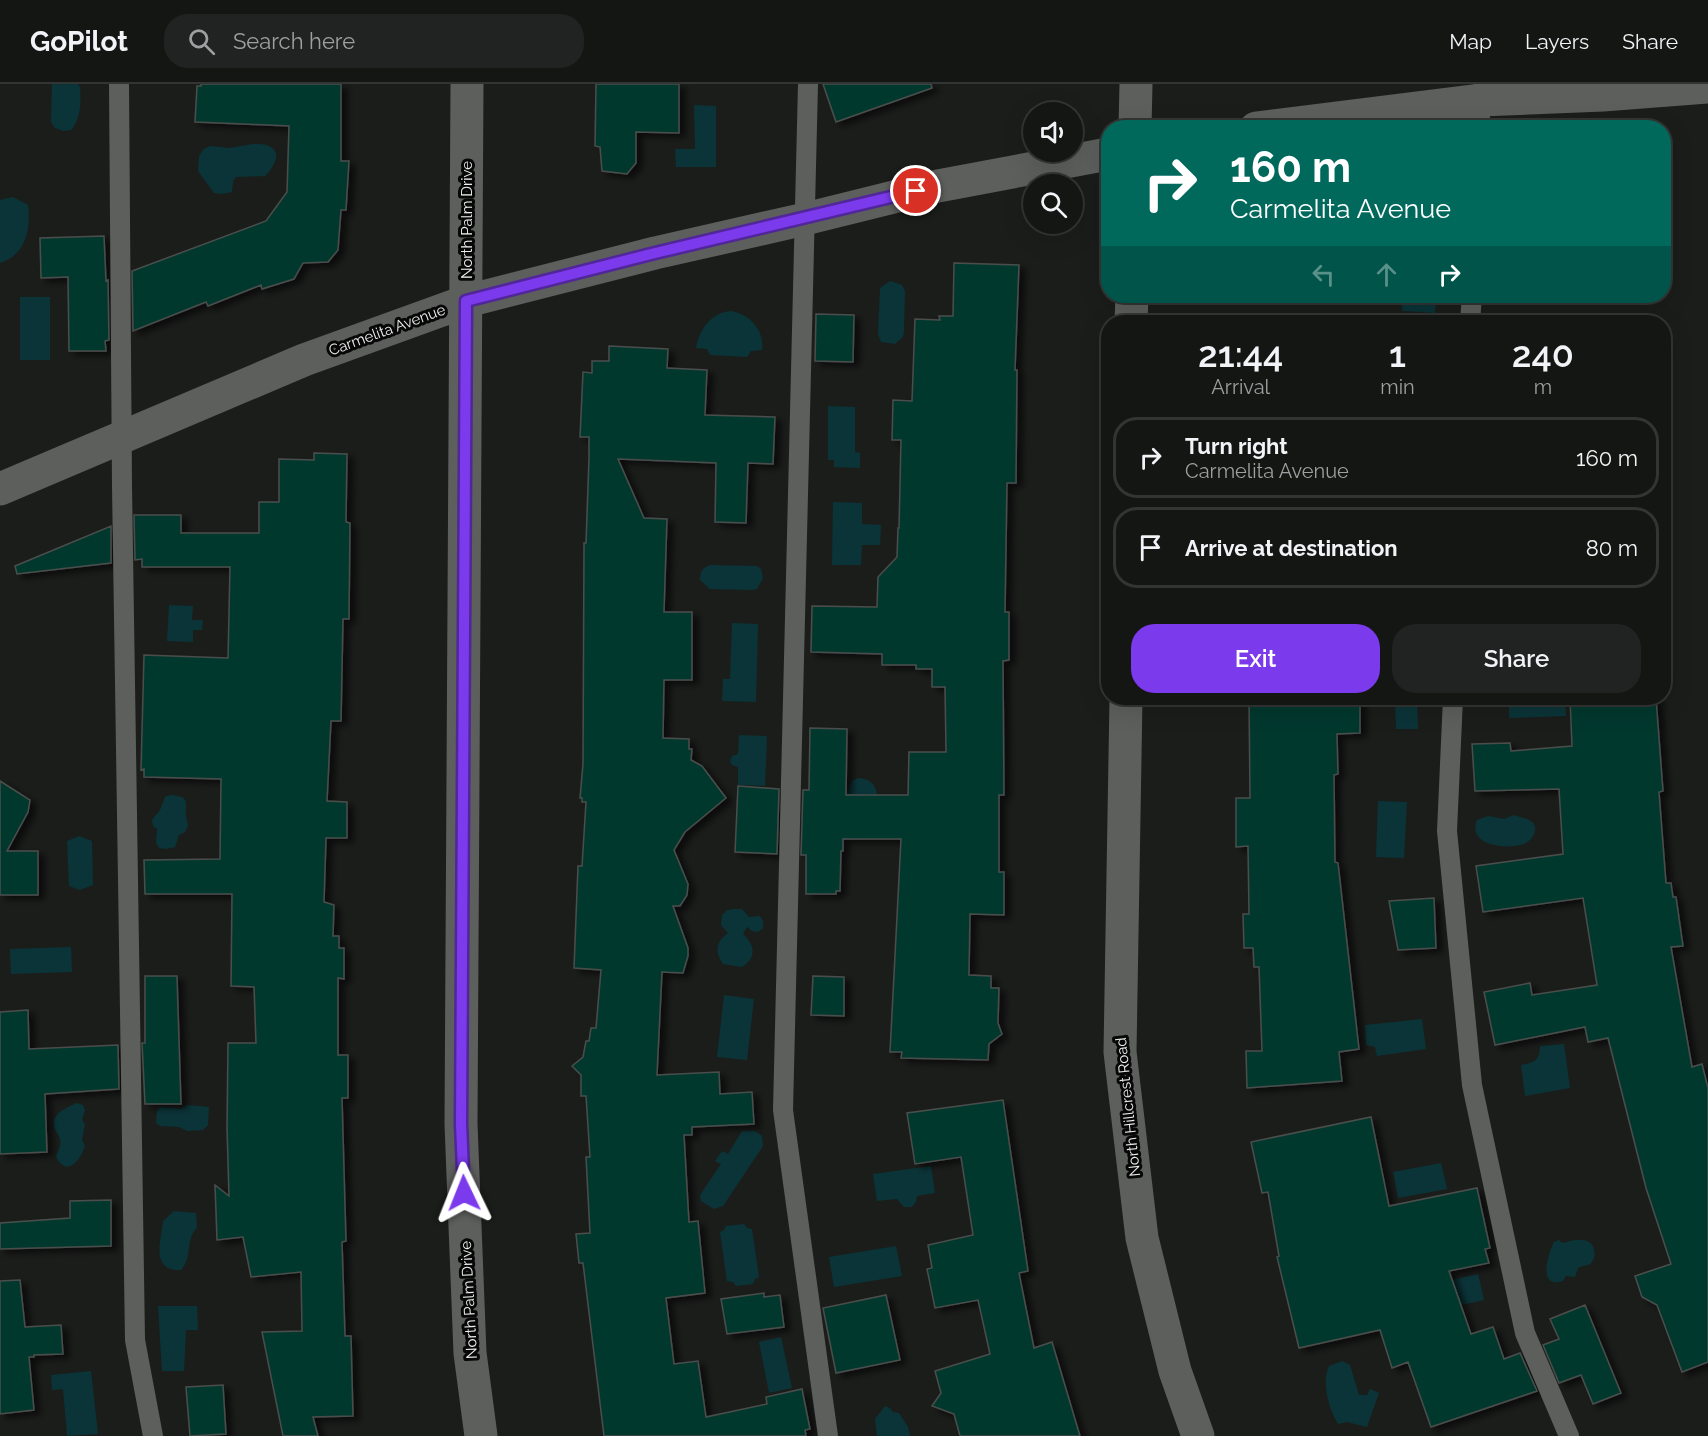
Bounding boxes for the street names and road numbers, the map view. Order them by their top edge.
street label: North Palm Drive [458,161,476,279]
street label: Carmelita Avenue [326,300,448,359]
street label: North Hillcrest Road [1112,1036,1144,1178]
street label: North Palm Drive [457,1240,481,1359]

